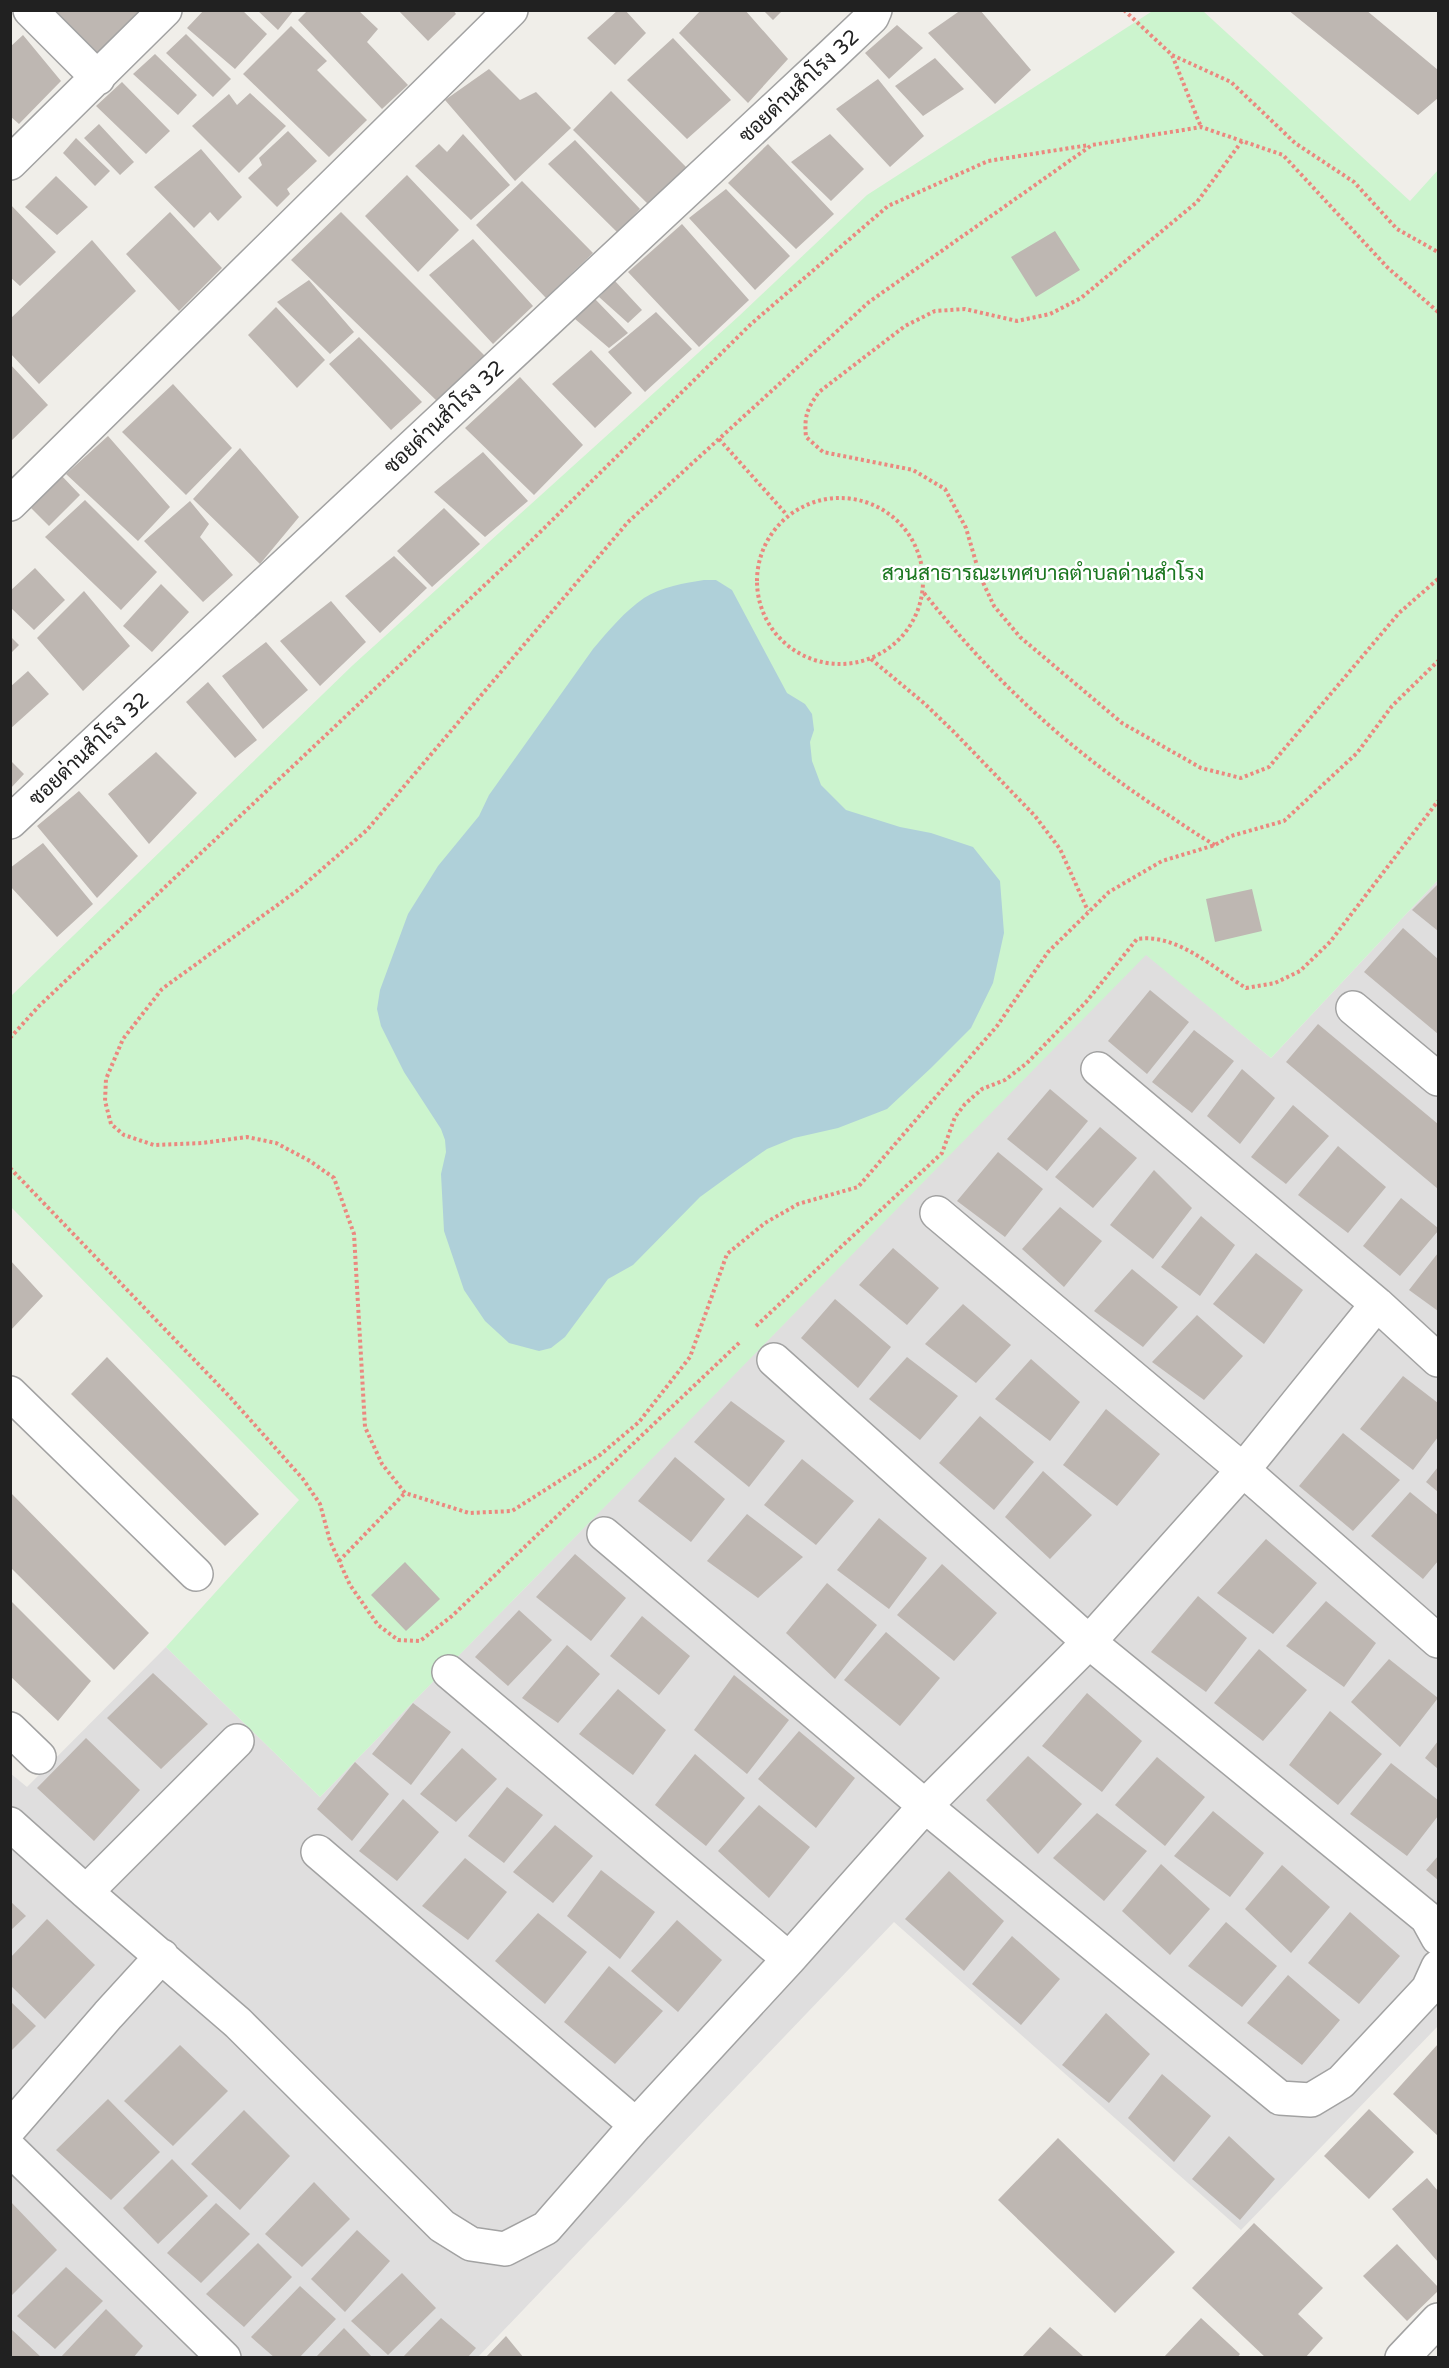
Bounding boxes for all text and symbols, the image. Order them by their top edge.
street label: ซอยด่านสำโรง 32 [733,24,865,148]
street label: ซอยด่านสำโรง 32 [378,355,510,479]
park label: สวนสาธารณะเทศบาลตำบลด่านสำโรง [882,560,1204,586]
street label: ซอยด่านสำโรง 32 [23,687,155,811]

